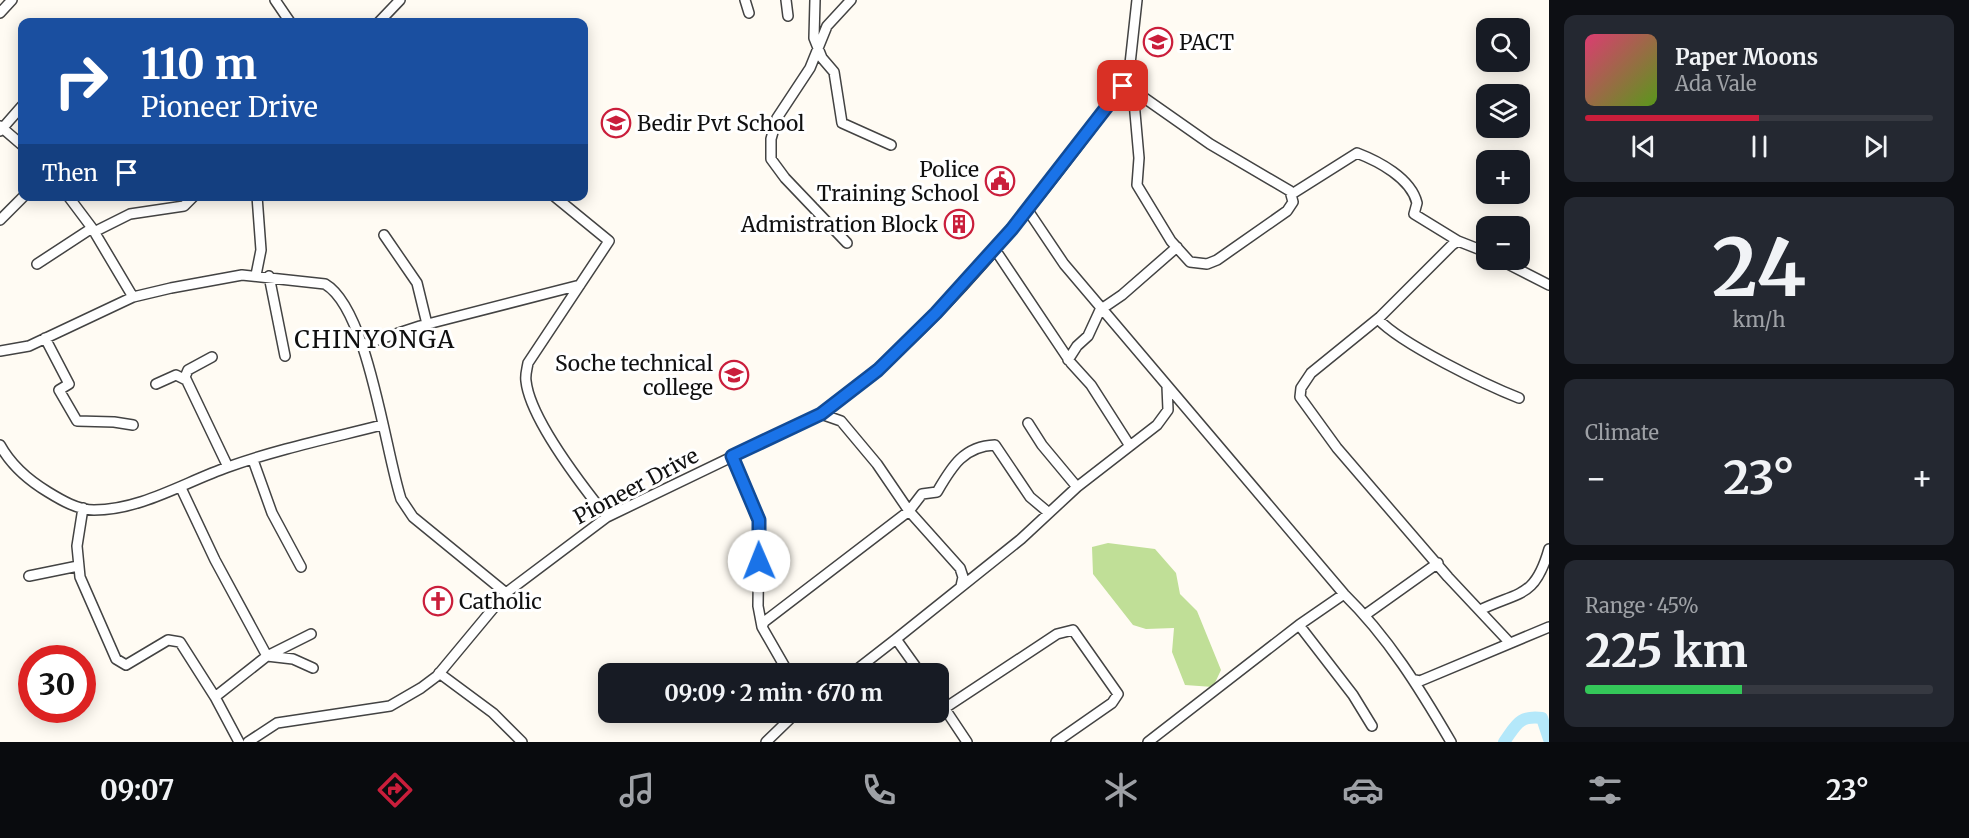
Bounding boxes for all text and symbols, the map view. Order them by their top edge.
map controls [1476,18,1530,270]
button: search [1476,18,1530,72]
school or university icon: PACT [1142,26,1174,58]
place label: PACT [1179,29,1234,56]
text: 110 m [141,38,257,90]
icon: right [42,42,120,120]
text: Paper Moons [1675,43,1818,71]
pin [1097,60,1148,111]
icon: arrive [1106,69,1139,102]
text: Ada Vale [1675,71,1756,96]
button: layers [1476,84,1530,138]
text: Pioneer Drive [141,90,318,124]
school or university icon: Bedir Pvt School [600,107,632,139]
place label: Bedir Pvt School [637,110,805,137]
icon: previous [1627,130,1660,163]
icon: pause [1743,130,1776,163]
icon: next [1859,130,1892,163]
button: + [1476,150,1530,204]
icon: arrive [110,156,143,189]
place label: Police Training School [817,156,979,207]
text: Then [42,159,98,187]
public building icon: Police Training School [984,165,1016,197]
building icon: Admistration Block [943,208,975,240]
place label: Admistration Block [740,211,939,238]
button: − [1476,216,1530,270]
text: 24 [1712,219,1806,317]
text: km/h [1733,307,1785,332]
district label: CHINYONGA [294,324,456,355]
place label: Soche technical college [555,350,713,401]
school or university icon: Soche technical college [718,359,750,391]
text: Climate [1585,420,1659,445]
street label: Pioneer Drive [569,442,703,530]
text: 23° [1723,450,1795,506]
text: − [1585,458,1607,499]
text: + [1911,458,1933,499]
position arrow [727,529,791,593]
church icon: Catholic [422,585,454,617]
place label: Catholic [459,588,542,615]
text: Range · 45% [1585,593,1699,618]
text: 225 km [1585,623,1748,679]
speed limit sign: 30 [18,645,96,723]
text: 09:09 · 2 min · 670 m [664,679,883,707]
icon: directions [374,769,416,811]
icon: music [616,769,658,811]
icon: phone [858,769,900,811]
icon: climate [1100,769,1142,811]
icon: car [1342,769,1384,811]
icon: filters [1584,769,1626,811]
text: 09:07 [100,773,174,807]
text: 23° [1826,773,1869,807]

